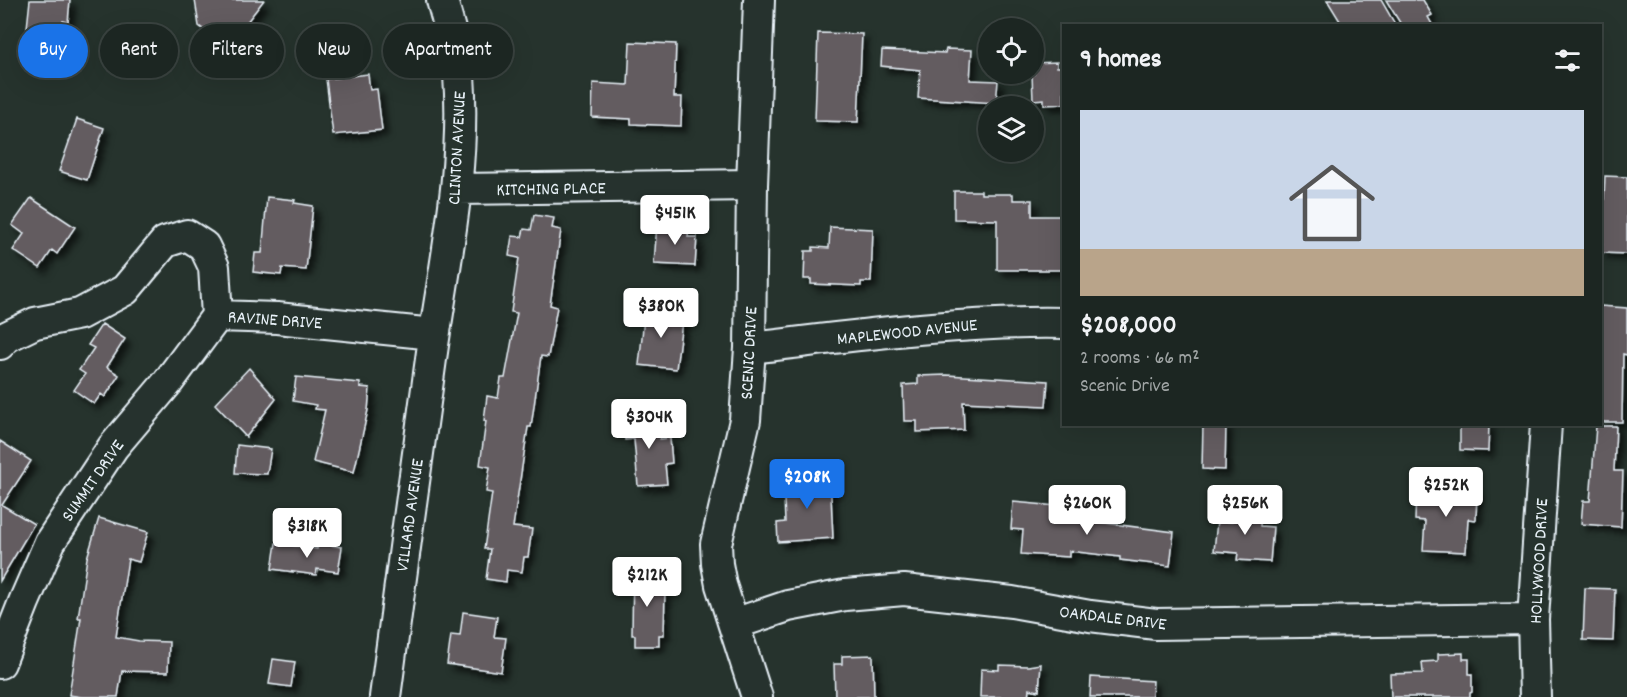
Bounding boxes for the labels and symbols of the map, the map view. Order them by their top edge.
street label: CLINTON AVENUE [443,91,474,206]
street label: KITCHING PLACE [496,177,606,204]
pin: $451K [633,195,717,246]
pin: $380K [619,288,703,339]
street label: RAVINE DRIVE [227,306,323,337]
street label: SCENIC DRIVE [736,306,765,400]
street label: MAPLEWOOD AVENUE [836,314,979,353]
pin: $304K [607,399,691,450]
street label: SUMMIT DRIVE [57,435,132,528]
street label: VILLARD AVENUE [391,457,432,573]
pin: $208K [765,459,849,510]
pin: $252K [1404,467,1488,518]
pin: $260K [1045,485,1129,536]
pin: $256K [1203,485,1287,536]
street label: HOLLYWOOD DRIVE [1525,498,1556,625]
pin: $318K [265,508,349,559]
pin: $212K [605,557,689,608]
street label: OAKDALE DRIVE [1058,601,1168,638]

